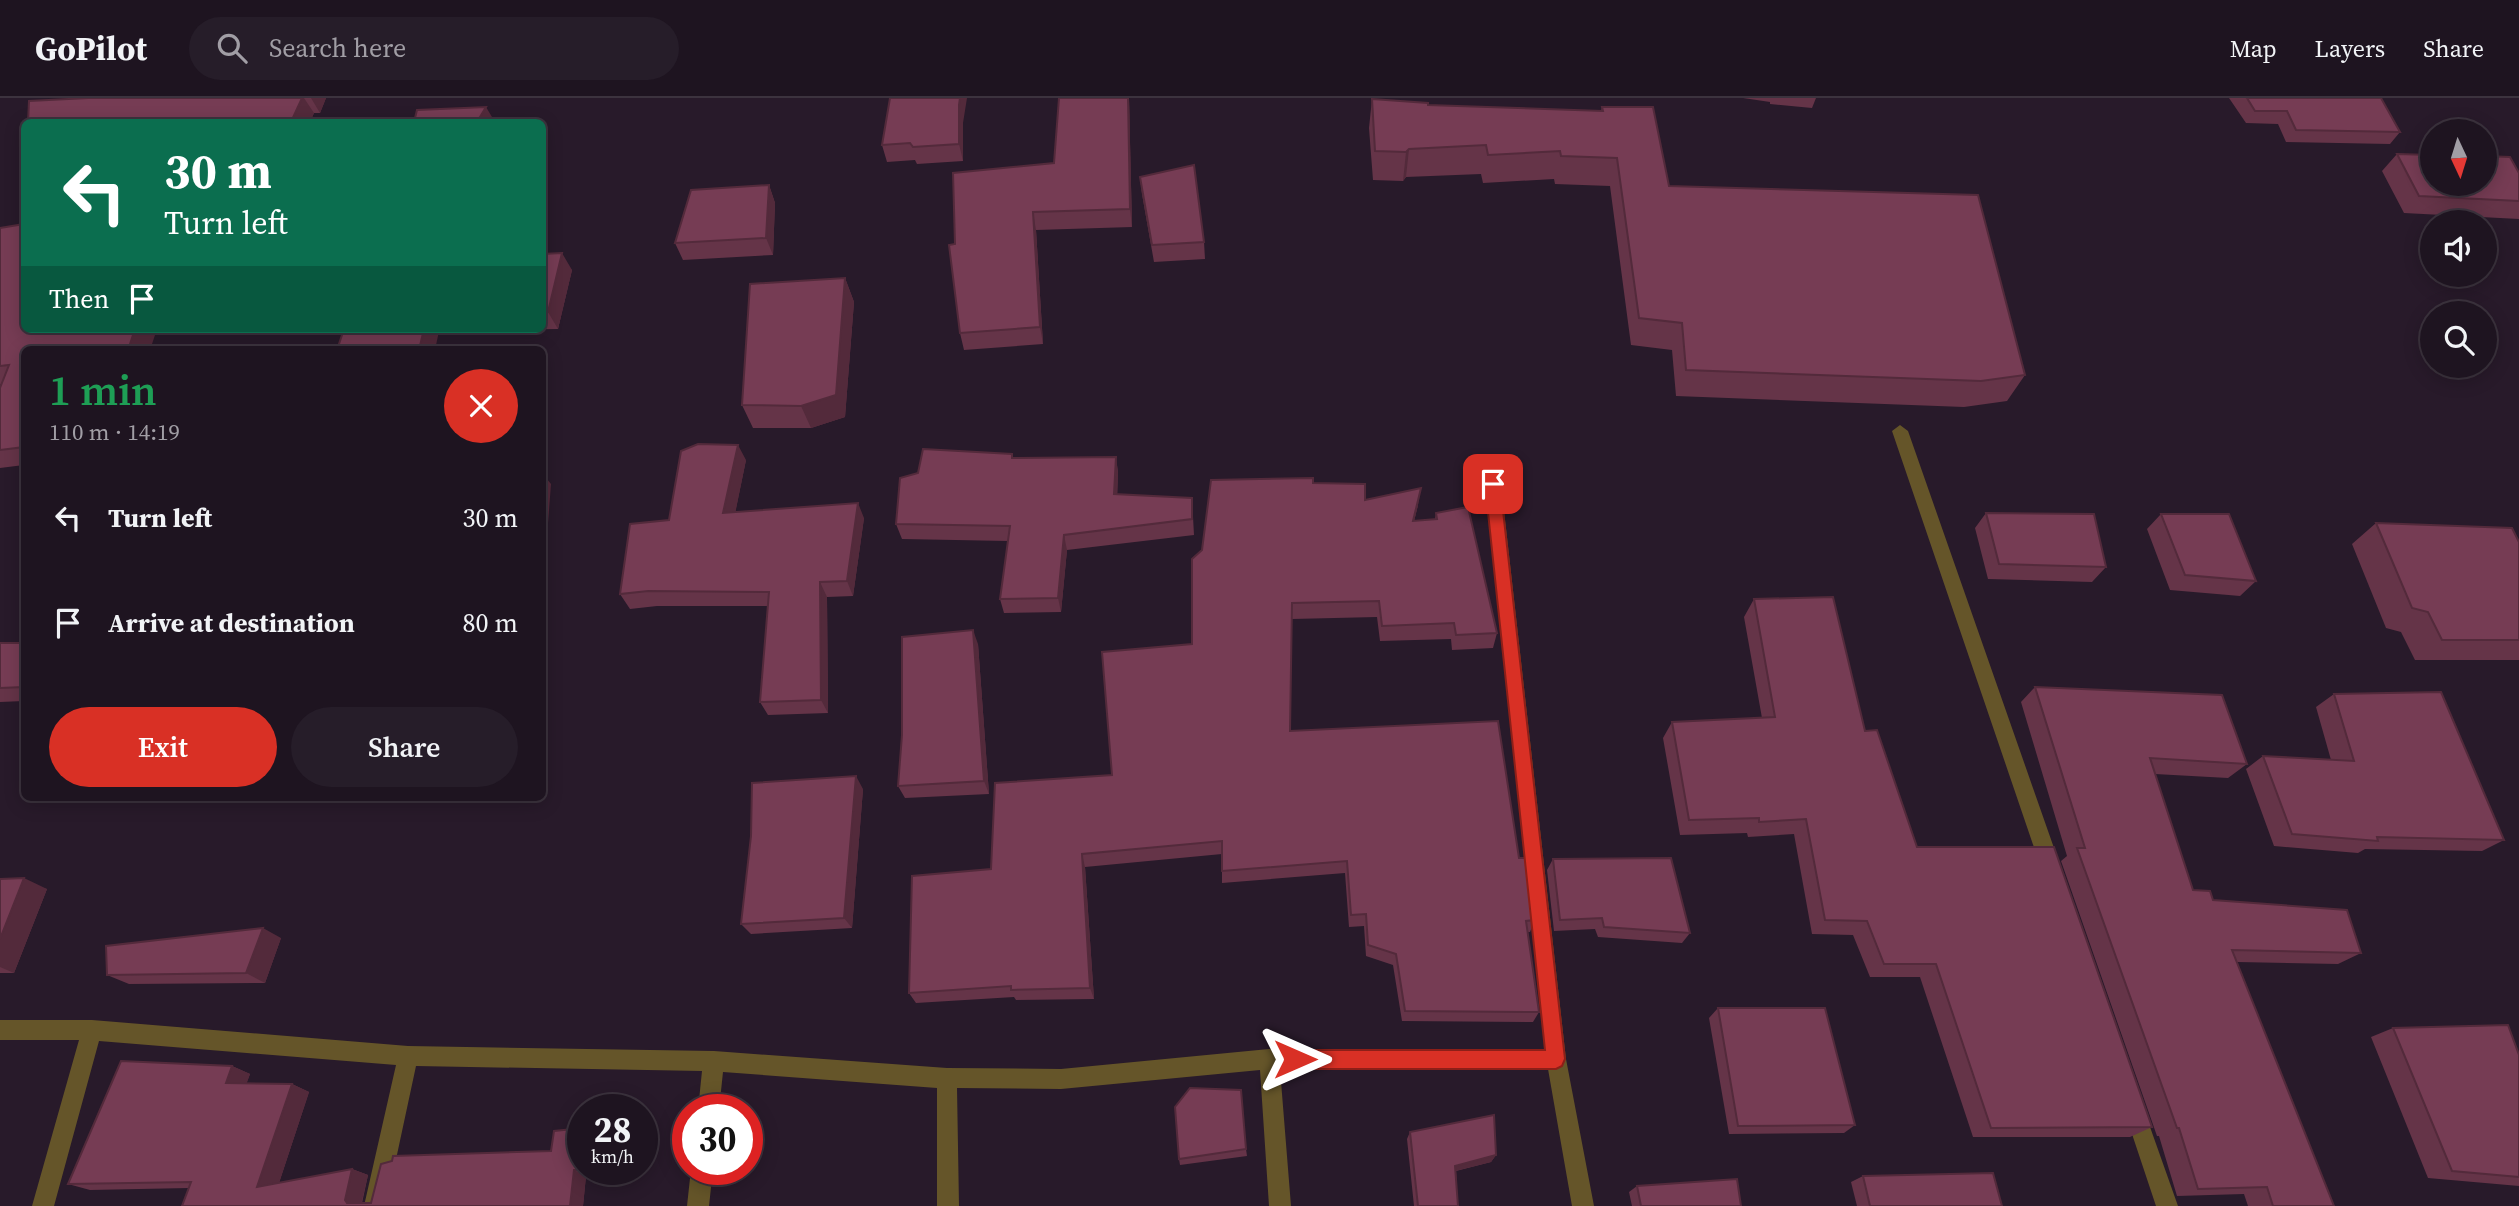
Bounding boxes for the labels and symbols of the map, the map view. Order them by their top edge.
north arrow [2420,119,2497,196]
pin [1463,454,1523,514]
position arrow [1258,1022,1332,1096]
speed limit sign: 30 [672,1094,763,1185]

